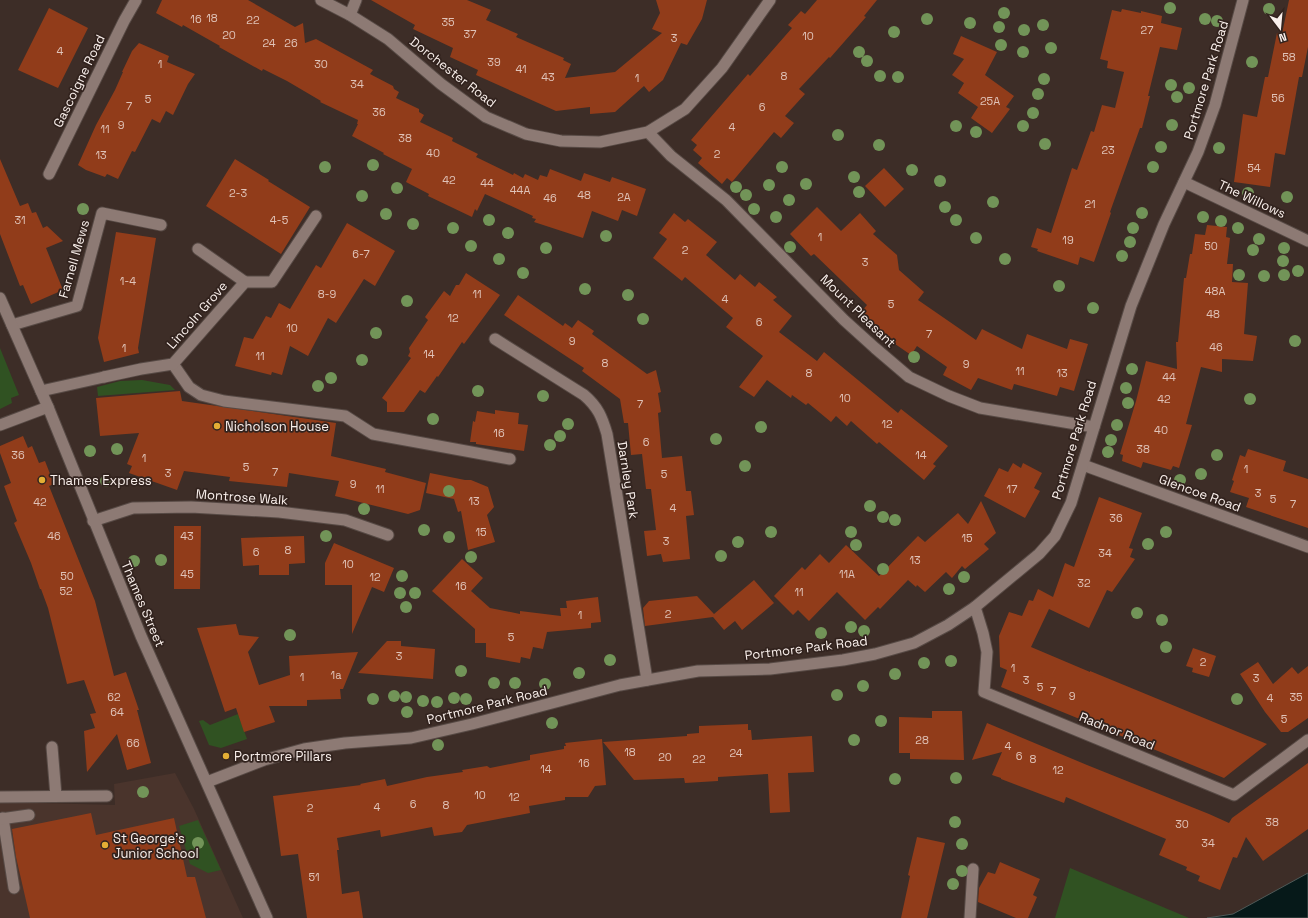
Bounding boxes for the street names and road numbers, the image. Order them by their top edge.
street label: Portmore Park Road [1180,18,1232,142]
street label: Gascoigne Road [49,32,109,130]
street label: Dorchester Road [406,33,500,111]
street label: The Willows [1216,176,1289,222]
street label: Farnell Mews [55,218,93,300]
street label: Mount Pleasant [817,271,899,351]
street label: Lincoln Grove [163,278,231,352]
street label: Portmore Park Road [1048,378,1100,502]
street label: Darnley Park [613,440,643,520]
street label: Glencoe Road [1157,470,1243,516]
street label: Montrose Walk [195,485,289,509]
street label: Thames Street [117,558,169,650]
street label: Portmore Park Road [744,632,868,664]
street label: Portmore Park Road [425,682,549,728]
street label: Radnor Road [1077,708,1157,754]

